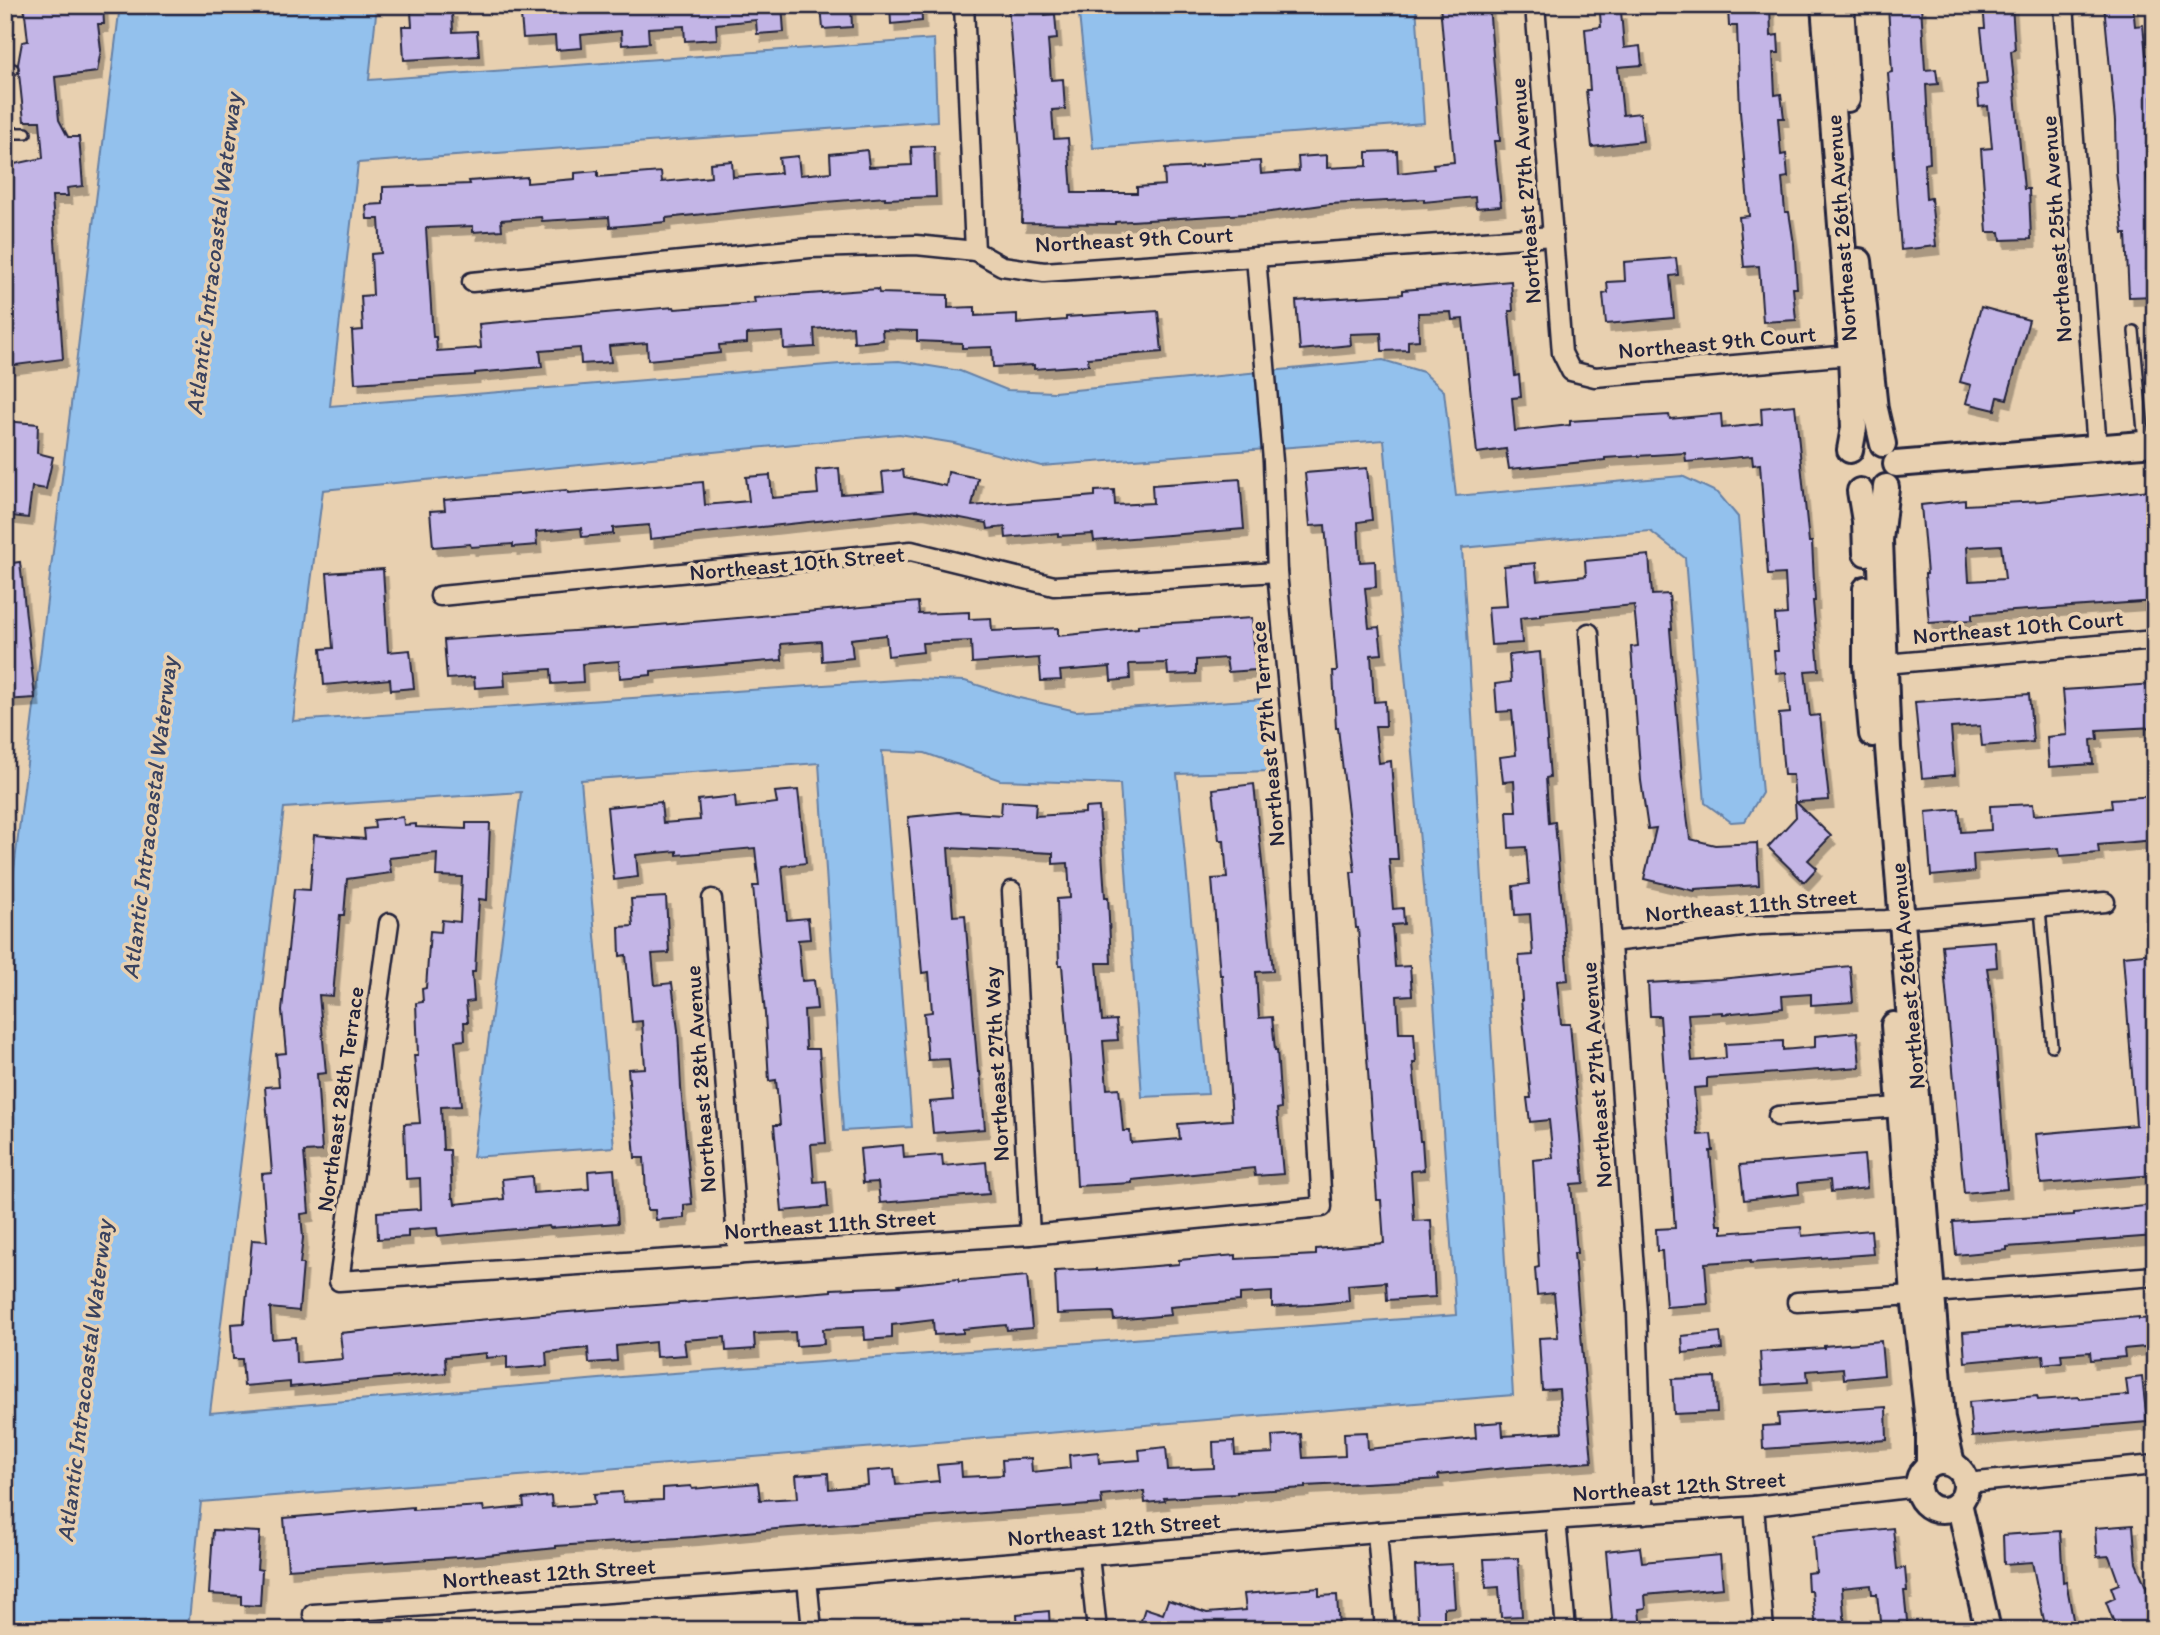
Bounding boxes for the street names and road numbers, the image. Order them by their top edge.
street label: Northeast 27th Avenue [1503,77,1547,305]
street label: Northeast 26th Avenue [1819,113,1863,343]
street label: Northeast 25th Avenue [2034,115,2078,343]
street label: Northeast 9th Court [1034,220,1234,258]
street label: Northeast 9th Court [1617,319,1818,365]
street label: Northeast 10th Street [688,540,906,586]
street label: Northeast 10th Court [1911,604,2125,650]
street label: Northeast 27th Terrace [1243,620,1291,848]
street label: Northeast 26th Avenue [1883,861,1931,1091]
street label: Northeast 11th Street [1644,882,1858,928]
street label: Northeast 27th Avenue [1574,961,1618,1189]
street label: Northeast 28th Avenue [678,964,722,1194]
street label: Northeast 27th Way [977,965,1015,1162]
street label: Northeast 28th Terrace [310,984,370,1214]
street label: Northeast 11th Street [723,1203,937,1245]
street label: Northeast 12th Street [1571,1465,1787,1507]
street label: Northeast 12th Street [1006,1506,1222,1552]
street label: Northeast 12th Street [441,1552,657,1594]

